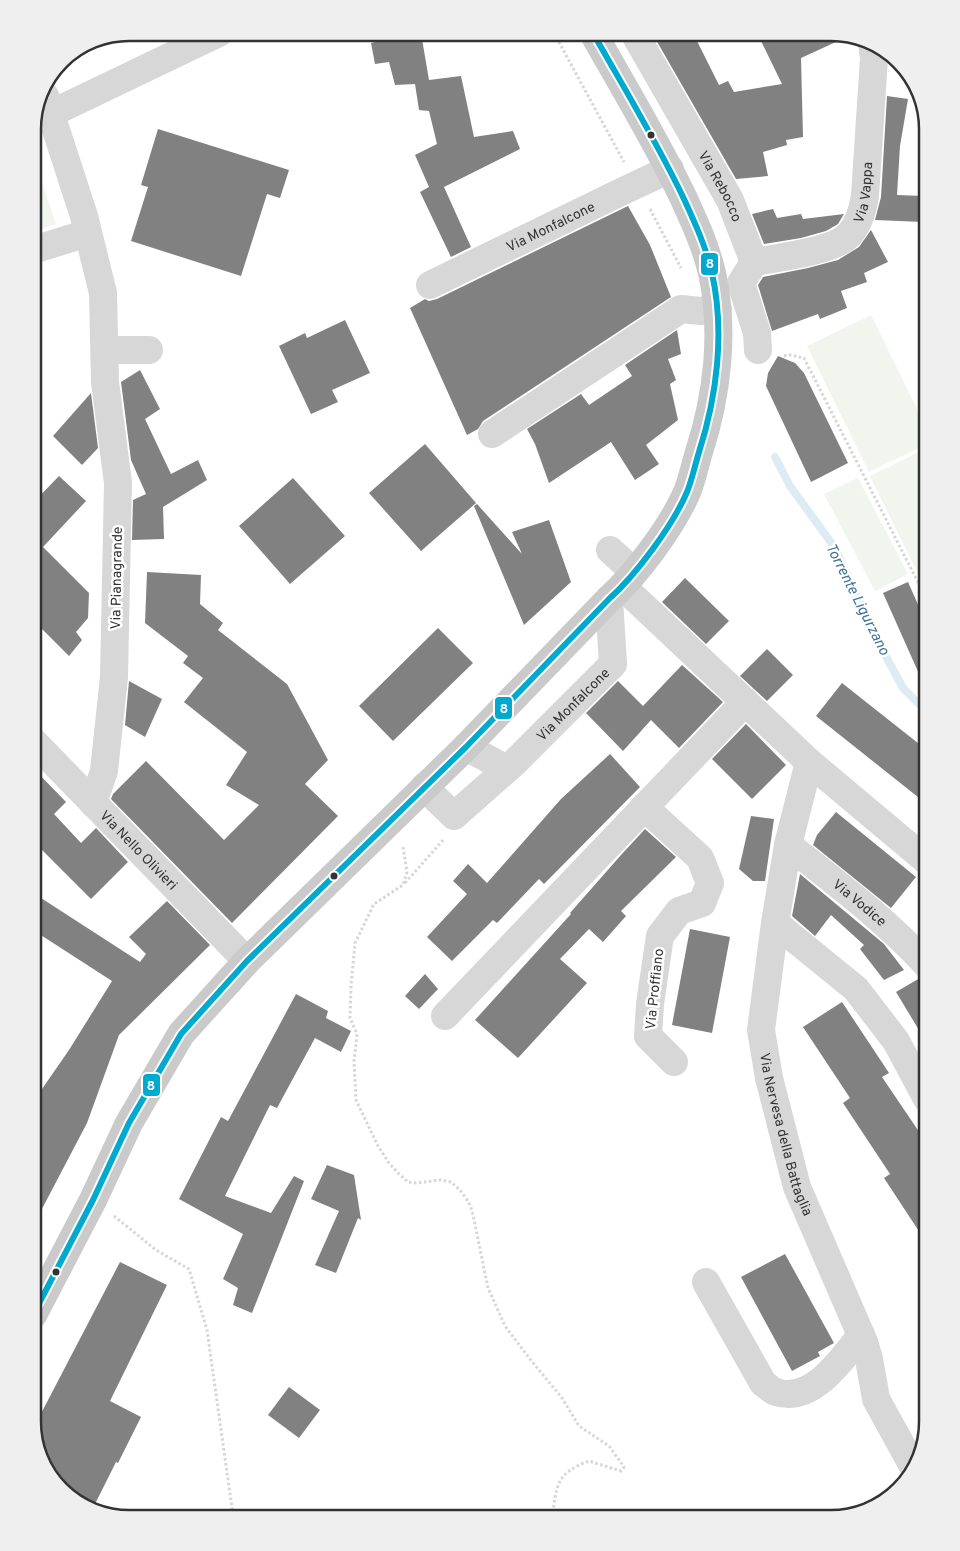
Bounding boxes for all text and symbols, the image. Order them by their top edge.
unlabelled marker [646,130,656,140]
street label: Via Rebocco [694,148,745,225]
street label: Via Vappa [851,161,877,226]
street label: Via Monfalcone [504,199,598,256]
line badge: 8 [700,252,719,276]
text: 8 [706,256,714,273]
street label: Via Pianagrande [108,526,127,630]
water label: Torrente Ligurzano [820,541,893,659]
street label: Via Monfalcone [534,665,614,745]
line badge: 8 [494,696,513,720]
text: 8 [500,701,508,718]
street label: Via Nello Olivieri [95,808,180,894]
unlabelled marker [329,871,339,881]
street label: Via Vodice [829,876,889,931]
street label: Via Proffiano [643,948,668,1031]
street label: Via Nervesa della Battaglia [755,1052,815,1219]
line badge: 8 [142,1073,161,1097]
text: 8 [147,1078,155,1095]
unlabelled marker [51,1267,61,1277]

